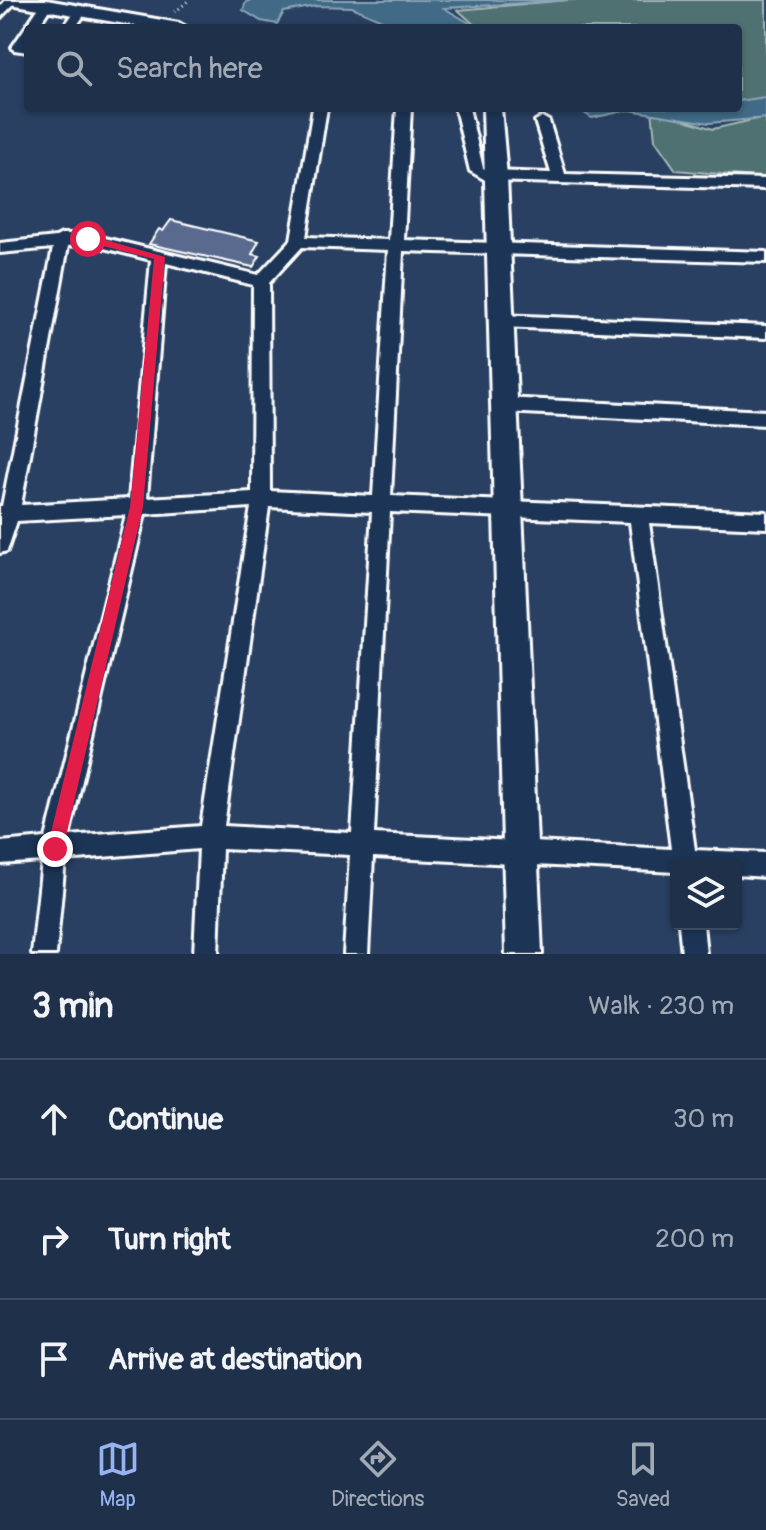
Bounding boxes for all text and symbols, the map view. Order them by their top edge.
search box [24,24,742,112]
icon: search [52,46,96,90]
text: Search here [116,50,263,87]
route start [70,221,106,257]
route end [37,831,73,867]
map controls [670,858,742,930]
button: layers [670,858,742,930]
text: 3 min [32,985,114,1028]
text: Walk · 230 m [588,990,734,1022]
icon: ahead [32,1097,76,1141]
text: Continue [108,1101,223,1138]
text: 30 m [673,1103,734,1135]
icon: right [32,1217,76,1261]
text: Turn right [108,1221,231,1258]
text: 200 m [655,1223,734,1255]
icon: arrive [32,1337,76,1381]
text: Arrive at destination [108,1341,362,1378]
tab: Map [96,1437,140,1513]
tab: Directions [331,1437,424,1513]
tab: Saved [616,1437,670,1513]

